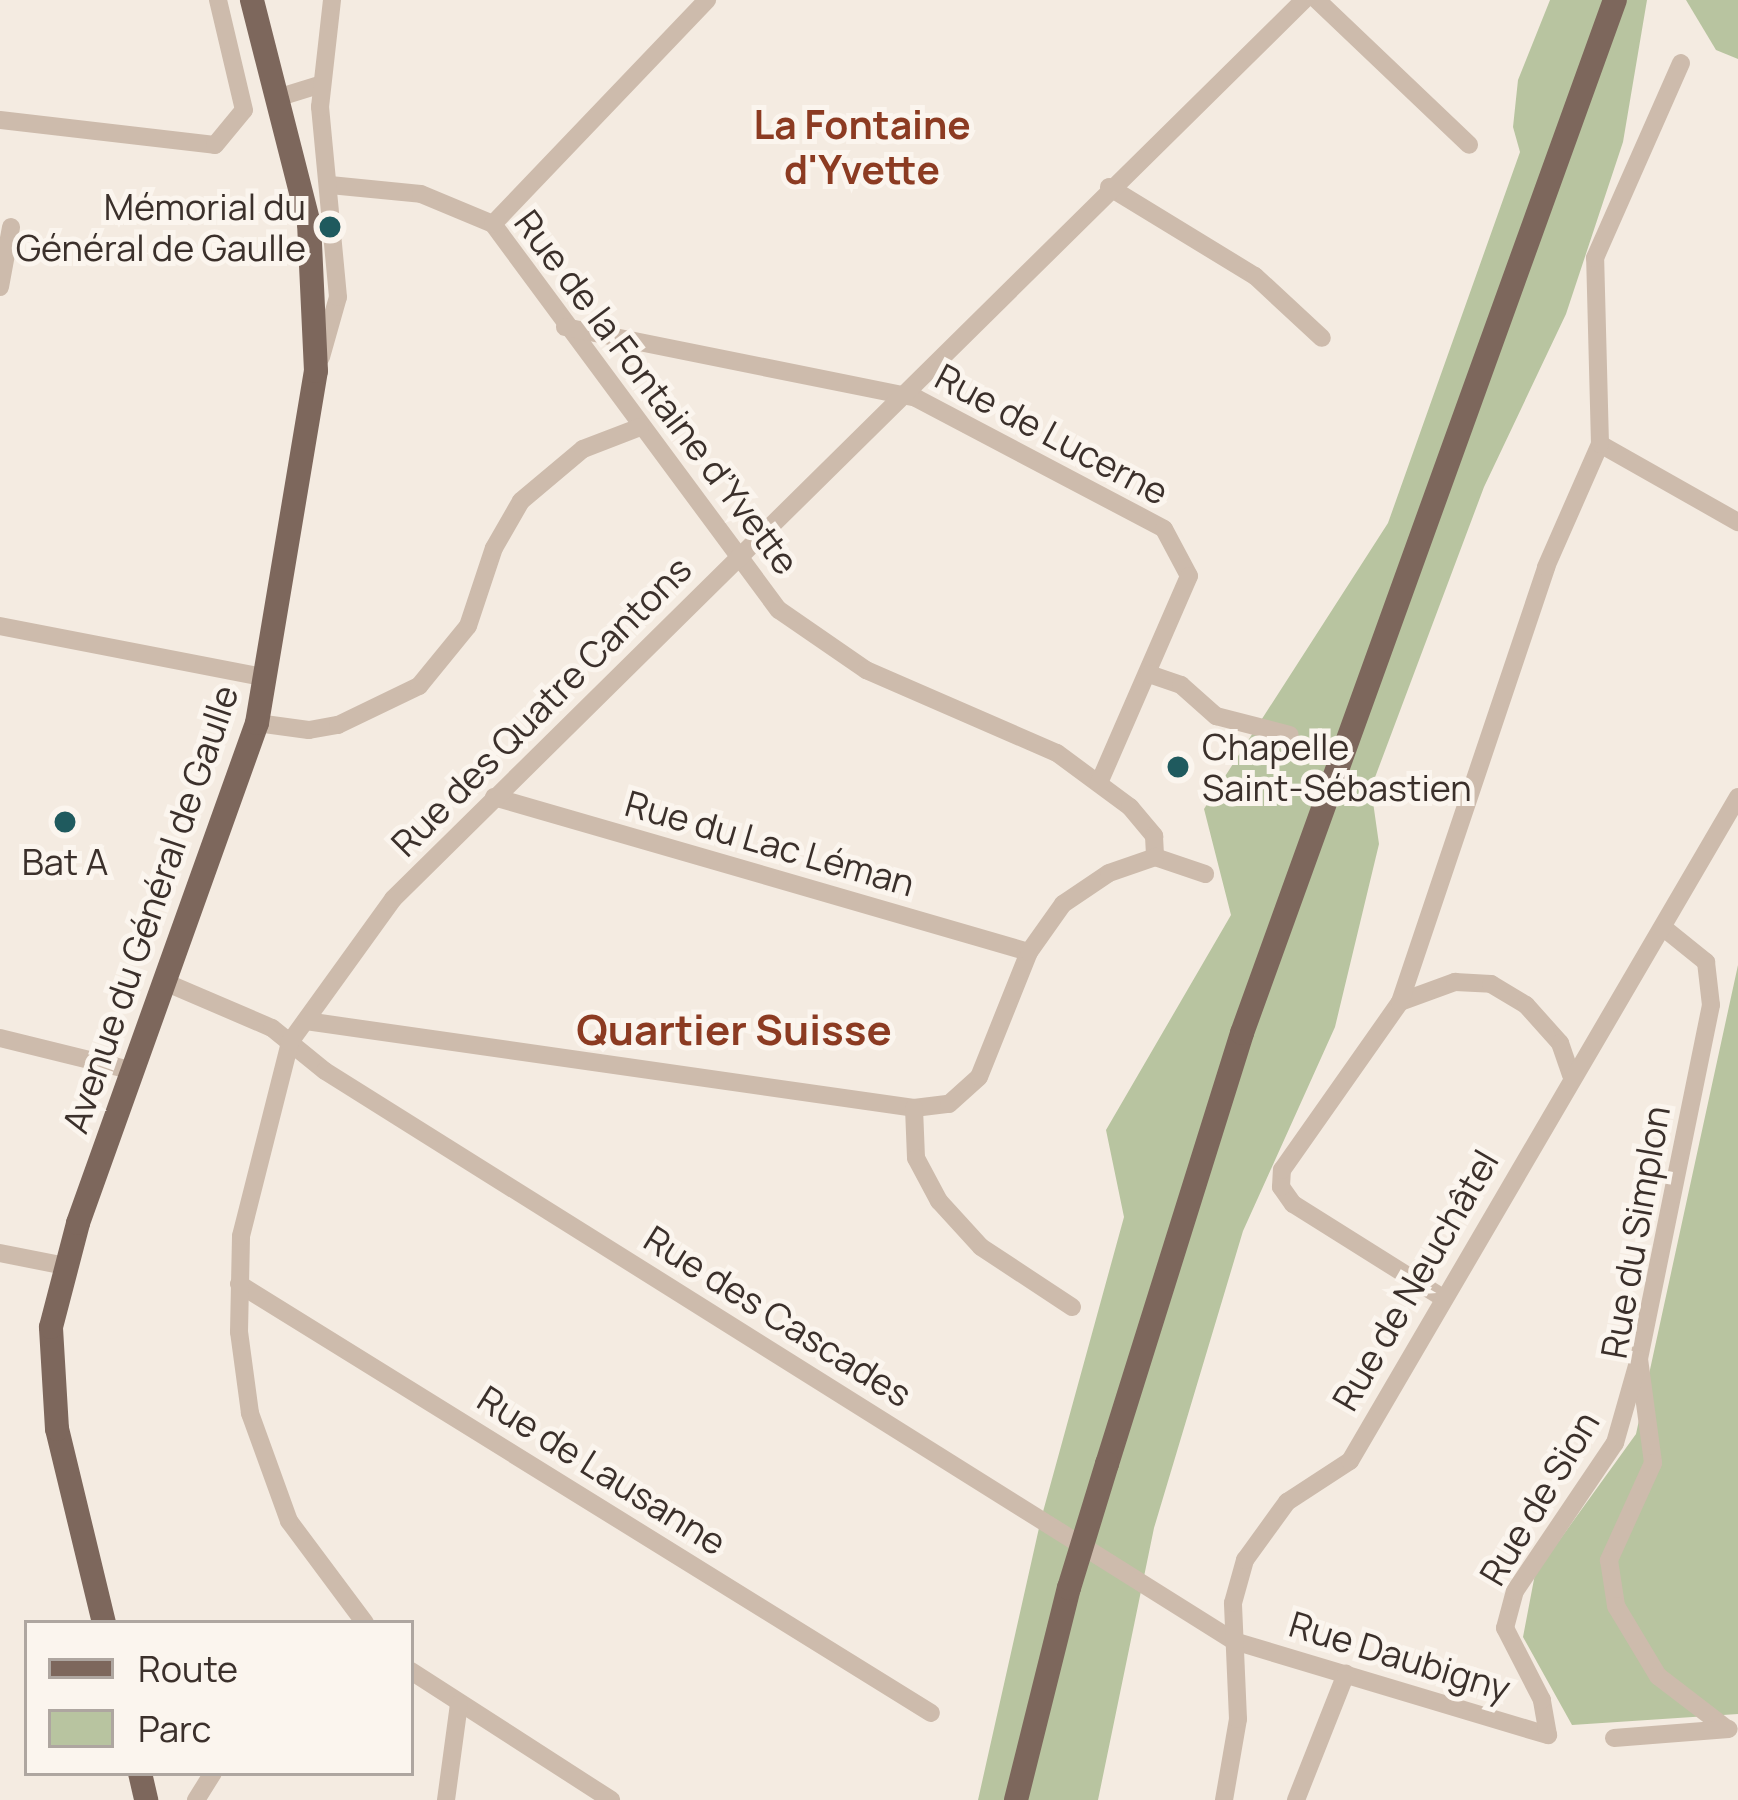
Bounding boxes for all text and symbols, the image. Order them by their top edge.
district label: La Fontaine d'Yvette [753,102,971,193]
place label: Mémorial du Général de Gaulle [16,184,306,269]
street label: Rue de la Fontaine d’Yvette [506,202,808,582]
marker: Mémorial du Général de Gaulle [317,214,343,240]
street label: Rue de Lucerne [928,355,1176,513]
street label: Rue des Quatre Cantons [382,547,700,865]
street label: Avenue du Général de Gaulle [53,679,247,1139]
place label: Chapelle Saint-Sébastien [1202,724,1472,809]
marker: Chapelle Saint-Sébastien [1165,754,1191,780]
street label: Rue du Lac Léman [621,781,919,905]
marker: Bat A [52,809,78,835]
place label: Bat A [22,840,108,884]
district label: Quartier Suisse [576,1004,892,1054]
street label: Rue du Simplon [1592,1102,1678,1362]
street label: Rue de Neuchâtel [1323,1142,1507,1418]
street label: Rue des Cascades [637,1216,919,1416]
street label: Rue de Lausanne [470,1376,734,1564]
street label: Rue de Sion [1470,1403,1608,1593]
street label: Rue Daubigny [1284,1602,1516,1710]
legend [24,1620,414,1776]
text: Route [138,1644,238,1693]
text: Parc [138,1704,211,1753]

